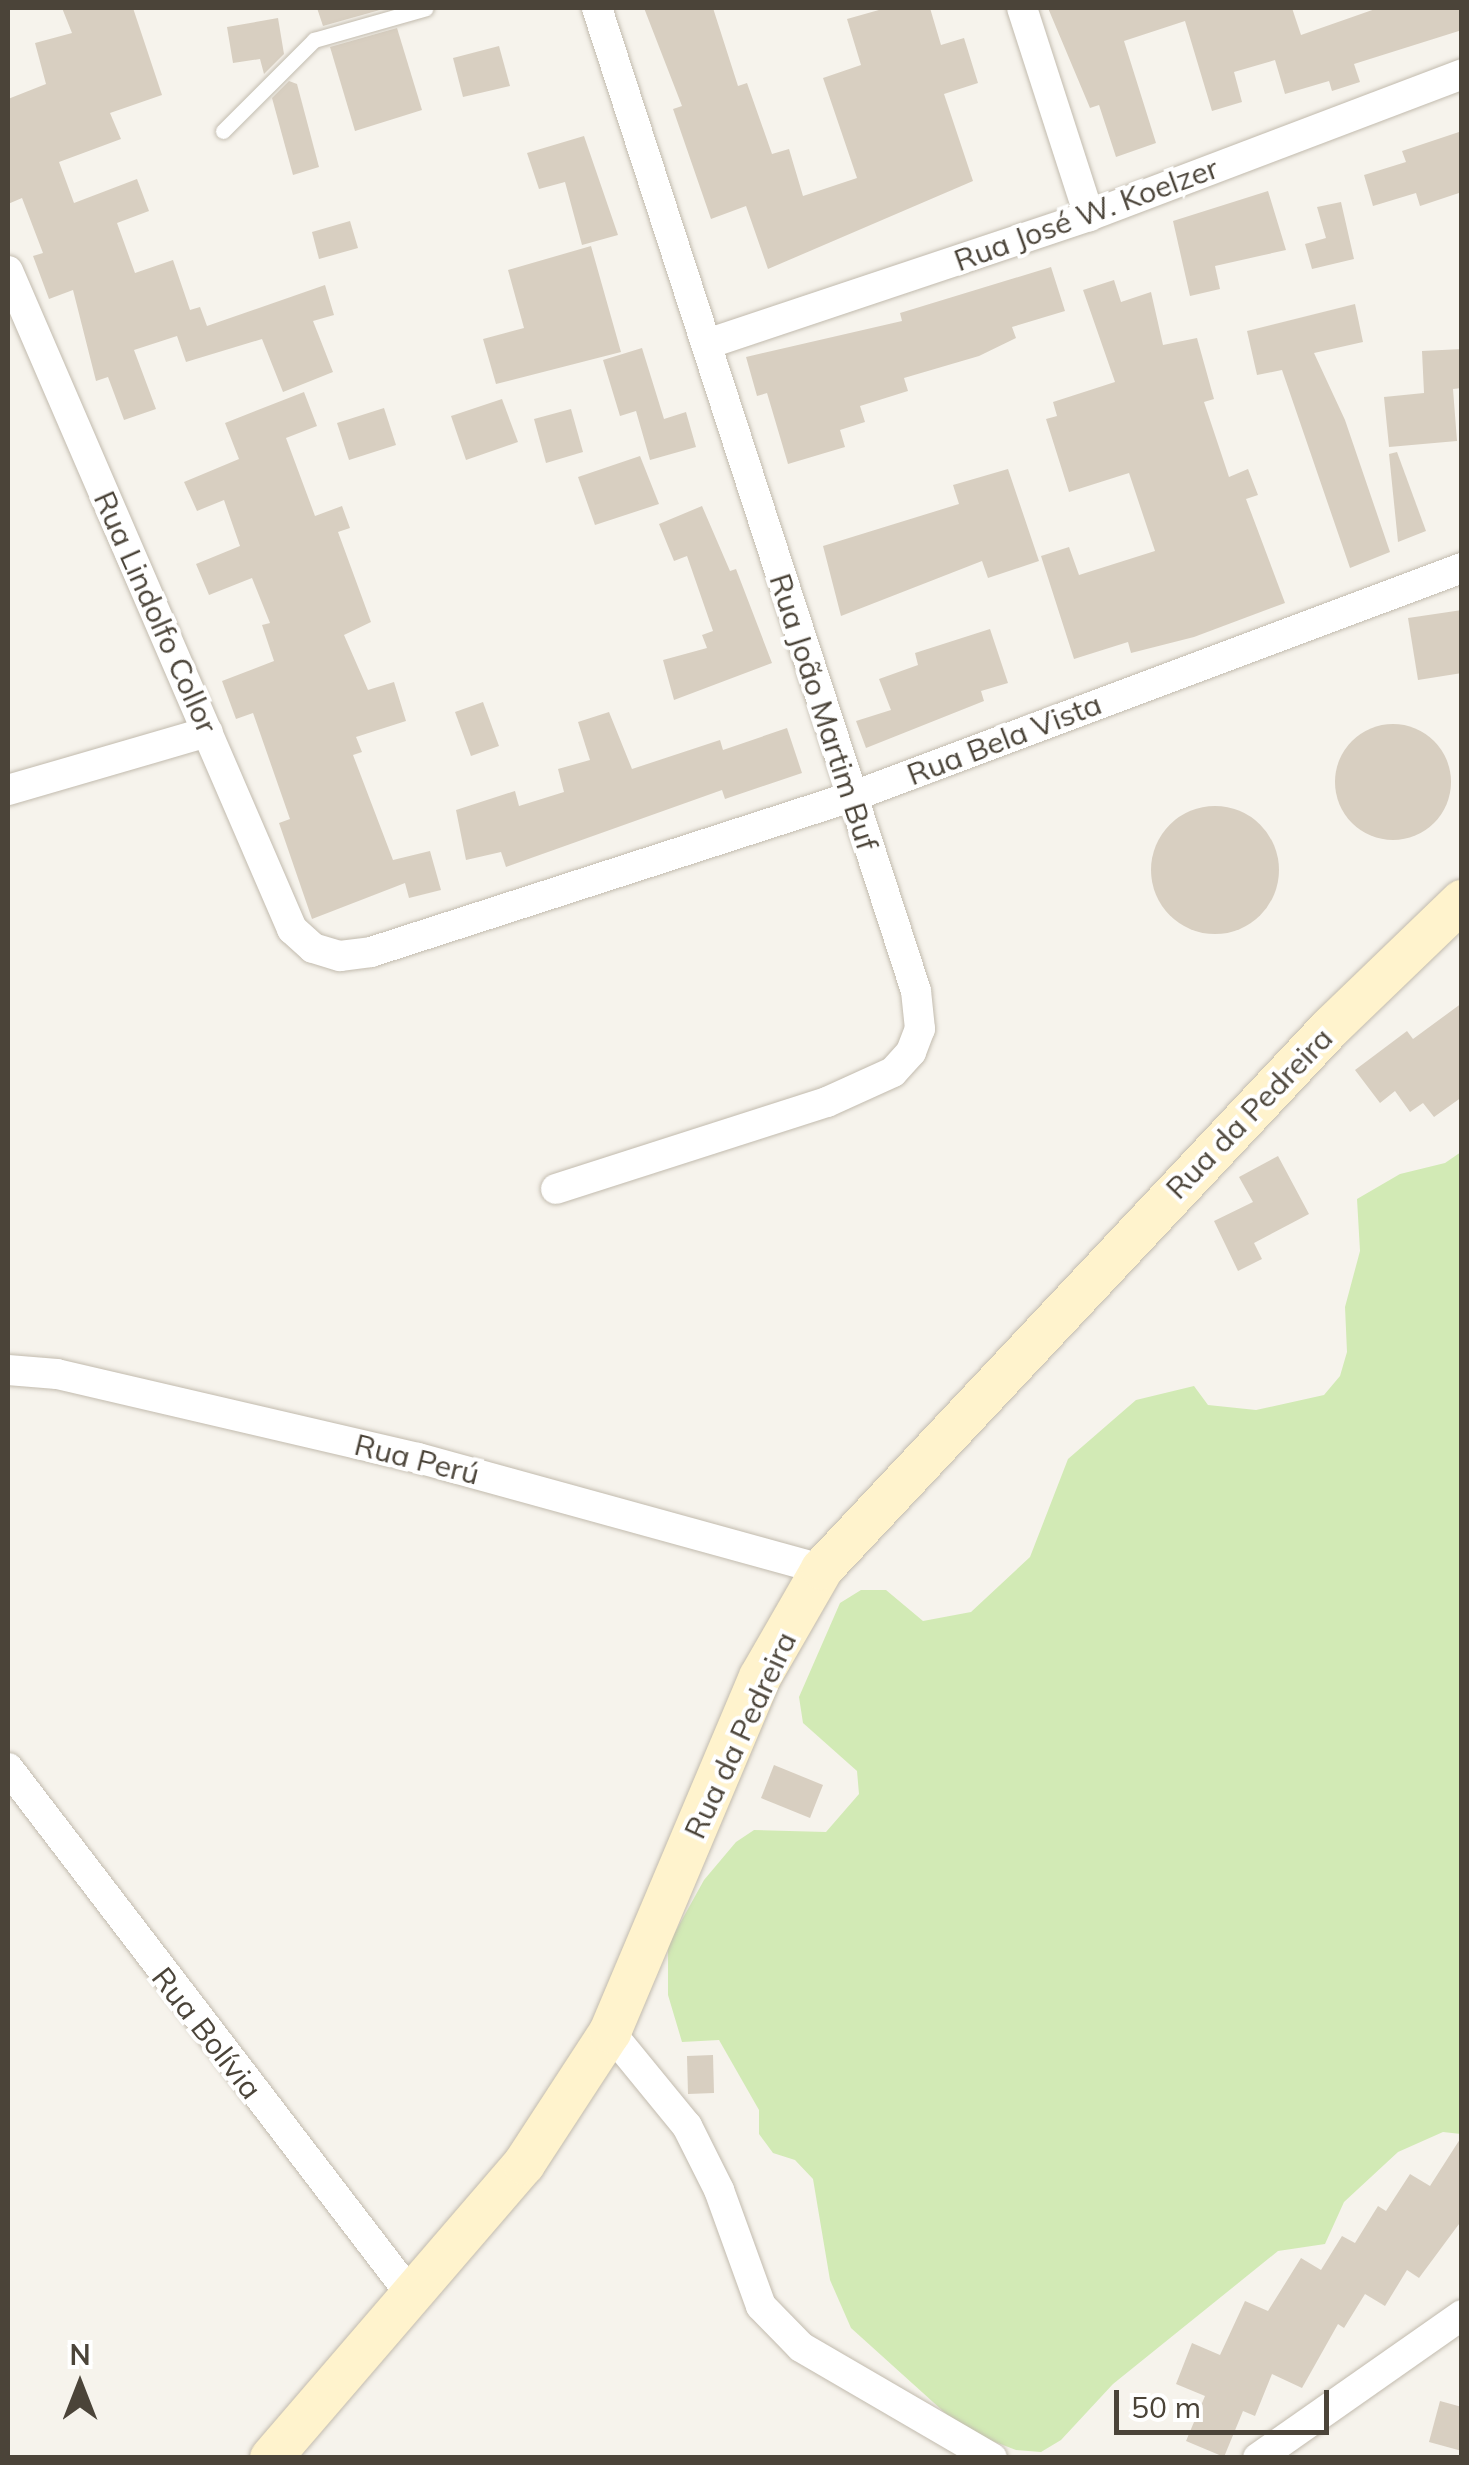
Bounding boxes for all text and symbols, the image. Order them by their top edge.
street label: Rua José W. Koelzer [949,150,1223,278]
street label: Rua Lindolfo Collor [87,486,225,738]
street label: Rua João Martim Buf [762,569,886,855]
street label: Rua Bela Vista [902,685,1106,793]
street label: Rua da Pedreira [1158,1020,1340,1206]
street label: Rua Perú [351,1426,483,1492]
street label: Rua da Pedreira [676,1626,804,1844]
street label: Rua Bolívia [145,1960,269,2106]
north arrow [30,2335,130,2435]
text: N [69,2337,91,2372]
scale bar [1119,2370,1334,2432]
text: 50 m [1131,2388,1201,2426]

